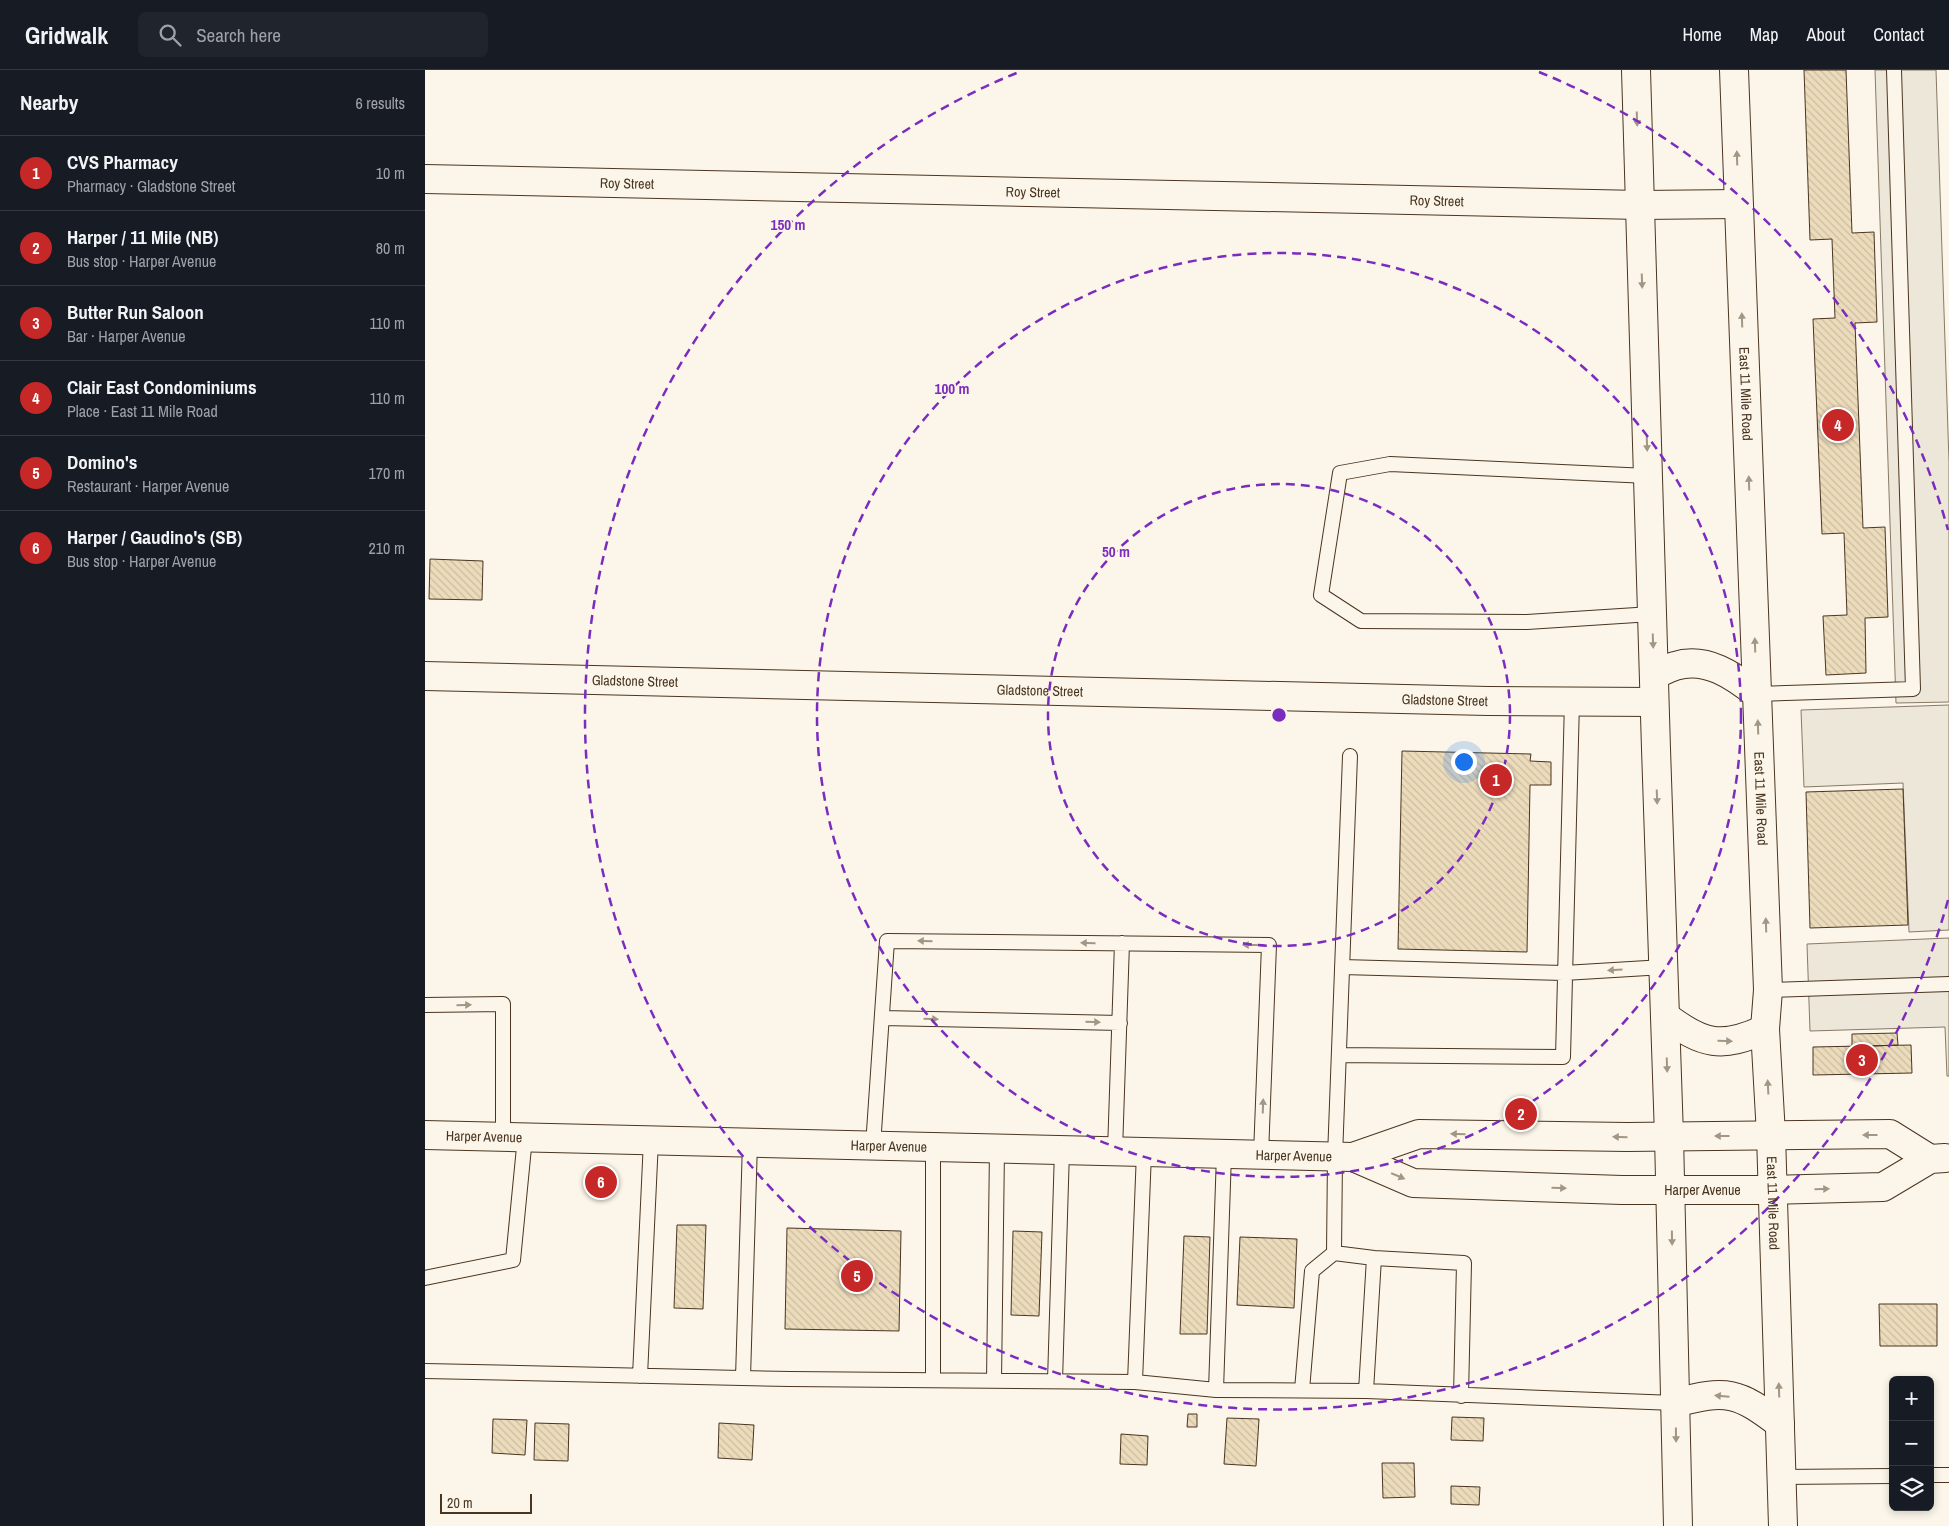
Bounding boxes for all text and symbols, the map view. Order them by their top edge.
search box [138,12,488,57]
text: Gridwalk [25,19,108,51]
icon: search [156,21,184,49]
text: Search here [196,22,281,48]
text: Home [1682,22,1722,47]
text: Map [1750,22,1779,47]
text: About [1807,22,1845,47]
text: Contact [1873,22,1924,47]
text: Nearby [20,88,78,117]
text: 6 results [355,92,405,114]
one-way arrow [1633,111,1641,127]
text: CVS Pharmacy [67,149,178,175]
one-way arrow [1733,150,1741,166]
text: 1 [32,162,40,184]
text: 10 m [376,162,405,184]
street label: Roy Street [600,174,654,193]
text: Pharmacy · Gladstone Street [67,175,235,197]
street label: Roy Street [1006,182,1060,202]
street label: Roy Street [1409,191,1464,210]
text: 150 m [771,214,805,235]
text: Harper / 11 Mile (NB) [67,224,219,250]
text: 2 [32,237,40,259]
text: 80 m [376,237,405,259]
text: Bus stop · Harper Avenue [67,250,216,272]
one-way arrow [1638,273,1646,289]
text: Butter Run Saloon [67,299,204,325]
text: 3 [32,312,40,334]
text: 110 m [369,312,405,334]
one-way arrow [1738,312,1746,328]
text: Bar · Harper Avenue [67,325,186,347]
street label: East 11 Mile Road [1735,347,1757,441]
text: Clair East Condominiums [67,374,257,400]
text: 100 m [935,378,969,399]
text: 4 [32,387,40,409]
text: 110 m [369,387,405,409]
text: Place · East 11 Mile Road [67,400,218,422]
pin: 4 [1822,406,1854,444]
one-way arrow [1643,436,1651,452]
text: Domino's [67,449,137,475]
text: 5 [32,462,40,484]
text: 170 m [369,462,405,484]
text: Restaurant · Harper Avenue [67,475,229,497]
one-way arrow [1744,475,1752,491]
text: Harper / Gaudino's (SB) [67,524,242,550]
text: 6 [32,537,40,559]
text: 210 m [369,537,405,559]
text: 50 m [1102,541,1130,562]
text: Bus stop · Harper Avenue [67,550,216,572]
one-way arrow [1649,633,1657,649]
one-way arrow [1750,637,1758,653]
street label: Gladstone Street [592,671,678,691]
street label: Gladstone Street [996,680,1083,700]
street label: Gladstone Street [1401,690,1488,710]
centre of rings [1270,706,1288,724]
one-way arrow [1754,718,1762,734]
your location [1451,749,1477,775]
street label: East 11 Mile Road [1750,751,1772,846]
pin: 1 [1480,761,1512,799]
one-way arrow [1654,790,1662,806]
one-way arrow [1761,916,1769,932]
one-way arrow [917,937,933,945]
one-way arrow [1079,939,1095,947]
one-way arrow [1242,940,1258,948]
one-way arrow [1607,966,1623,974]
one-way arrow [456,1000,472,1008]
one-way arrow [923,1015,939,1023]
one-way arrow [1086,1019,1102,1027]
one-way arrow [1717,1037,1733,1045]
pin: 3 [1846,1041,1878,1079]
one-way arrow [1663,1057,1671,1073]
one-way arrow [1764,1079,1772,1095]
pin: 2 [1505,1095,1537,1133]
one-way arrow [1259,1098,1267,1114]
street label: Harper Avenue [446,1126,522,1146]
one-way arrow [1450,1130,1466,1138]
one-way arrow [1862,1131,1878,1139]
one-way arrow [1612,1132,1628,1140]
one-way arrow [1714,1132,1730,1140]
street label: Harper Avenue [850,1136,927,1156]
street label: Harper Avenue [1255,1146,1332,1165]
street label: East 11 Mile Road [1763,1156,1784,1250]
pin: 6 [585,1163,617,1201]
one-way arrow [1391,1173,1405,1181]
street label: Harper Avenue [1664,1181,1741,1199]
one-way arrow [1551,1184,1567,1192]
one-way arrow [1814,1185,1830,1193]
one-way arrow [1668,1230,1676,1246]
pin: 5 [841,1257,873,1295]
map controls [1889,1376,1934,1511]
button: + [1889,1376,1934,1421]
one-way arrow [1774,1382,1782,1398]
one-way arrow [1714,1391,1730,1399]
button: − [1889,1421,1934,1466]
one-way arrow [1672,1428,1680,1444]
button: layers [1889,1466,1934,1511]
scale bar [440,1491,533,1514]
text: 20 m [447,1494,473,1512]

